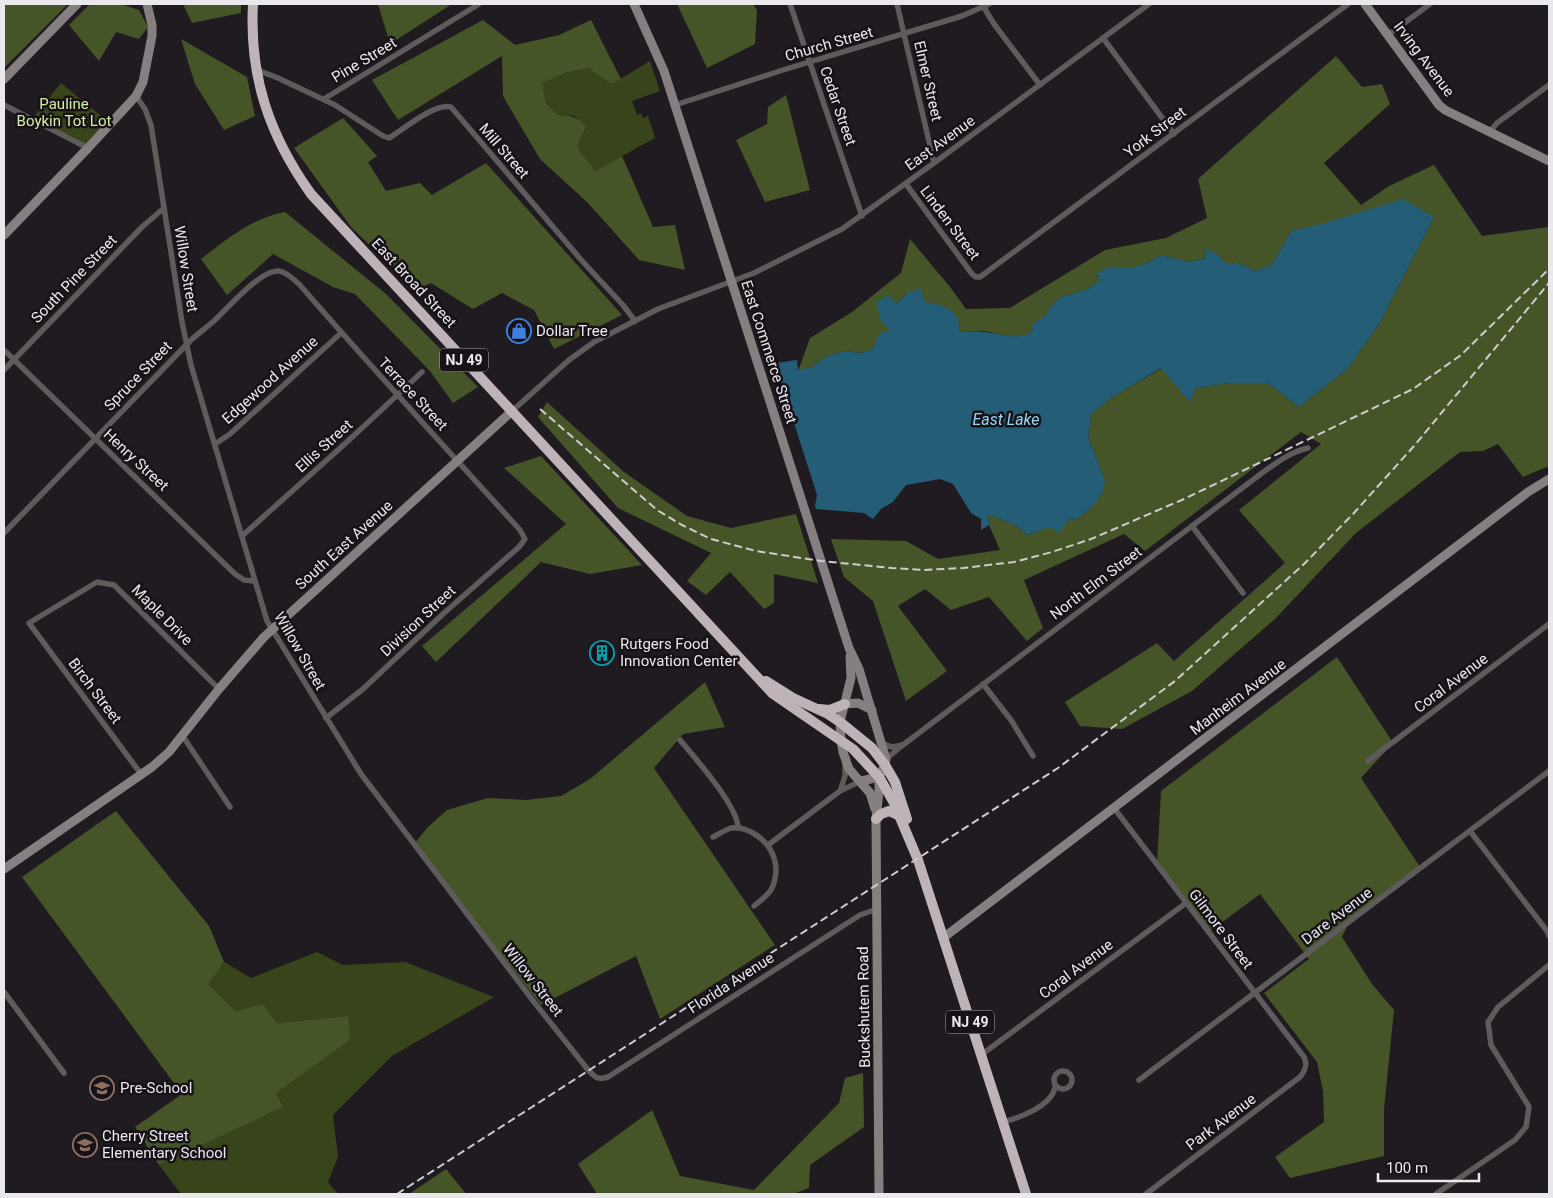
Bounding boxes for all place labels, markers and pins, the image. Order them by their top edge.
shop icon: Dollar Tree [506,318,532,344]
place label: Dollar Tree [536,322,608,340]
place label: Rutgers Food Innovation Center [620,635,737,670]
building icon: Rutgers Food Innovation Center [589,640,615,666]
school or university icon: Pre-School [89,1075,115,1101]
place label: Pre-School [120,1079,192,1097]
place label: Cherry Street Elementary School [102,1127,226,1162]
school or university icon: Cherry Street Elementary School [72,1132,98,1158]

